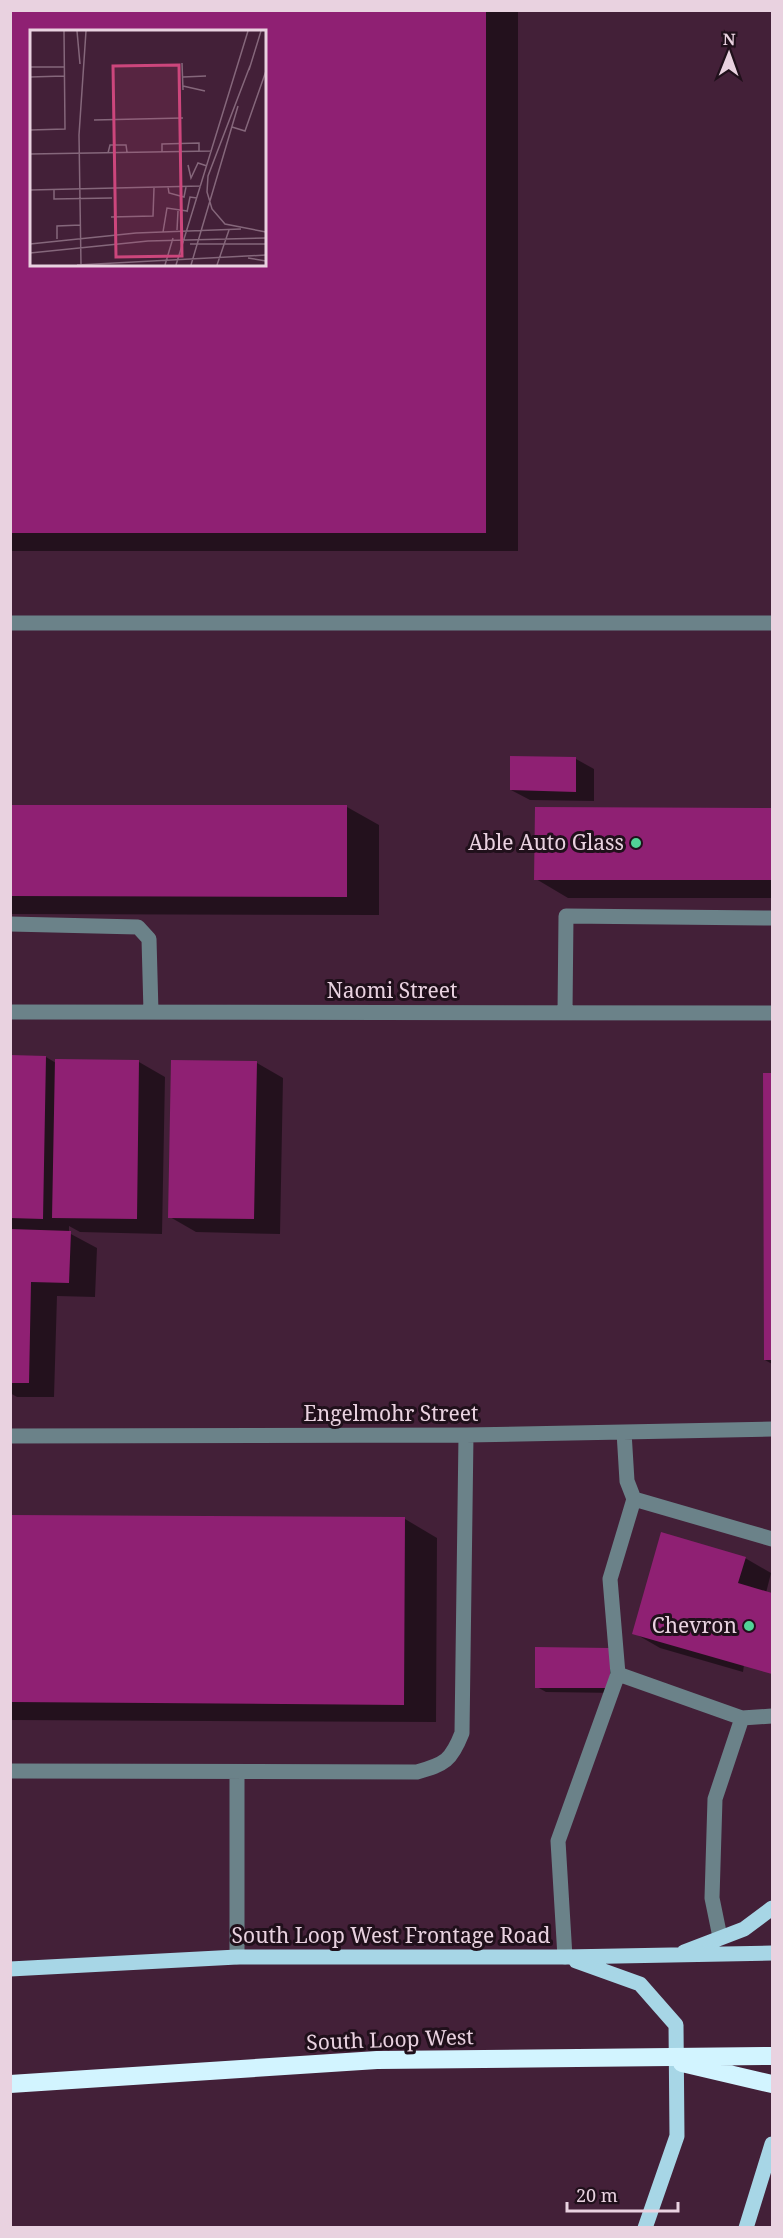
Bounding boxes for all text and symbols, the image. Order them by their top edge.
north arrow [699,24,759,84]
text: N [723,28,736,50]
inset map [30,30,266,266]
place label: Able Auto Glass [468,828,624,856]
marker: Able Auto Glass [629,836,643,850]
street label: Naomi Street [327,976,457,1004]
street label: Engelmohr Street [304,1399,478,1427]
place label: Chevron [652,1611,737,1639]
marker: Chevron [742,1619,756,1633]
street label: South Loop West Frontage Road [232,1921,550,1949]
street label: South Loop West [306,2022,474,2056]
scale bar [567,2175,678,2213]
text: 20 m [576,2183,618,2207]

